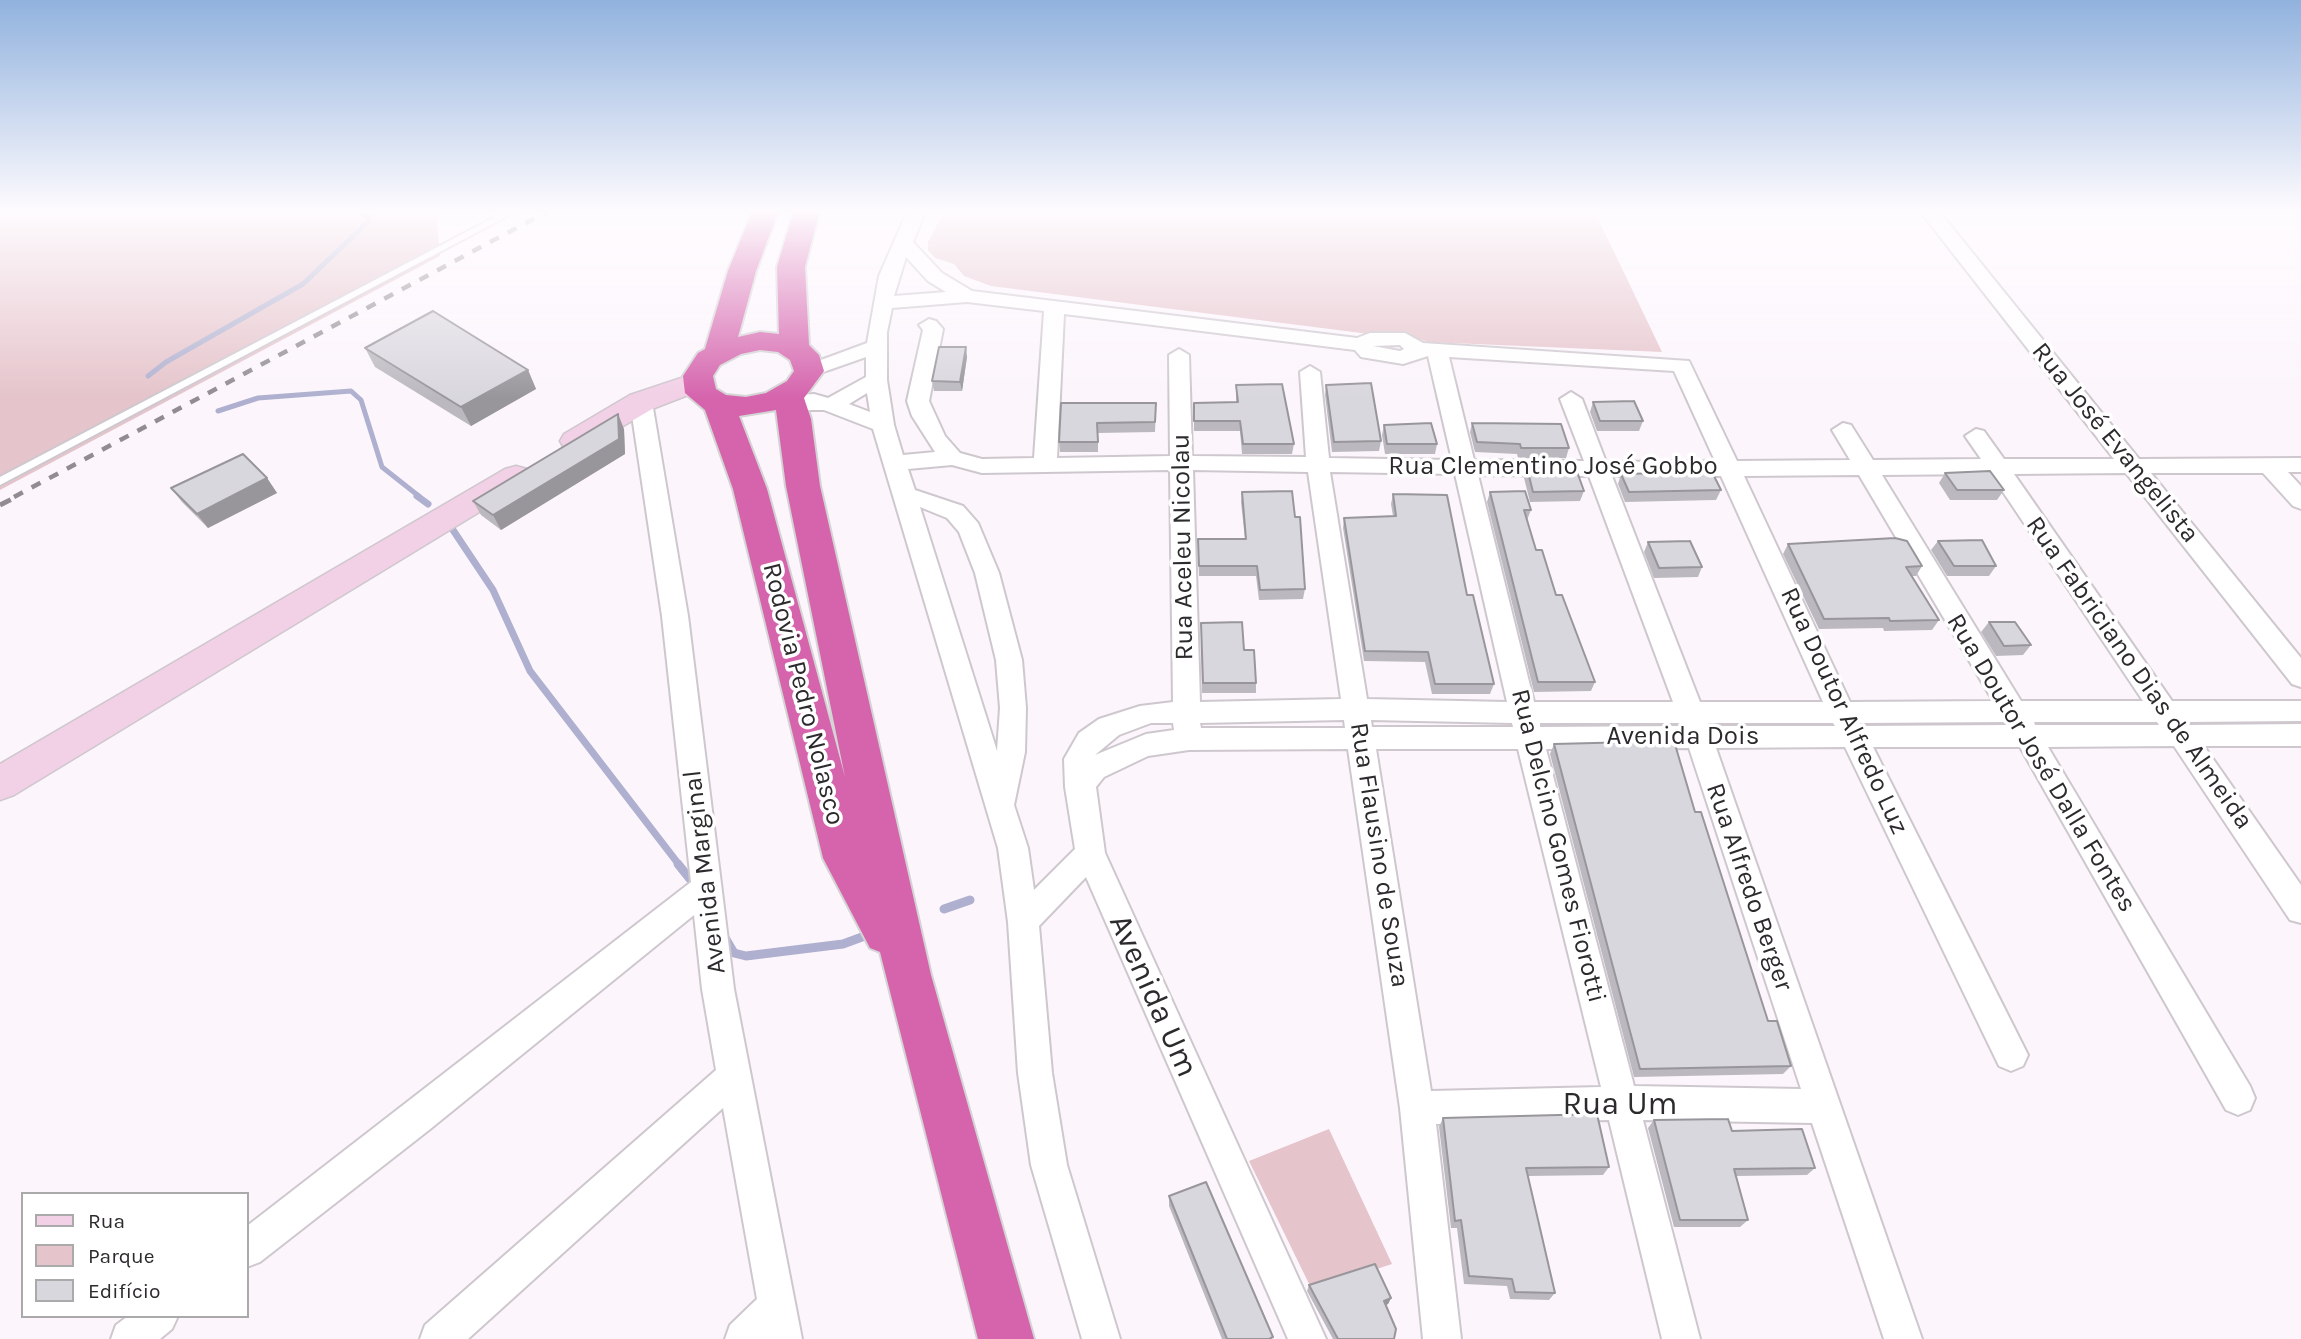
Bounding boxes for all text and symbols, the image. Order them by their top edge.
street label: Rua José Evangelista [2025,337,2205,549]
street label: Rua Aceleu Nicolau [1165,433,1201,661]
street label: Rua Clementino José Gobbo [1388,451,1718,483]
street label: Rua Fabriciano Dias de Almeida [2019,510,2259,836]
street label: Rodovia Pedro Nolasco [755,560,851,828]
street label: Rua Doutor Alfredo Luz [1773,583,1915,839]
street label: Rua Doutor José Dalla Fontes [1939,608,2143,918]
street label: Rua Delcino Gomes Fiorotti [1504,686,1612,1006]
street label: Rua Flausino de Souza [1343,720,1415,990]
street label: Avenida Dois [1607,721,1759,753]
street label: Avenida Marginal [677,768,733,976]
street label: Rua Alfredo Berger [1699,779,1799,995]
street label: Avenida Um [1100,909,1206,1083]
street label: Rua Um [1562,1086,1678,1124]
legend [21,1192,248,1318]
text: Rua [88,1209,125,1233]
text: Parque [88,1244,155,1268]
text: Edifício [88,1279,161,1303]

